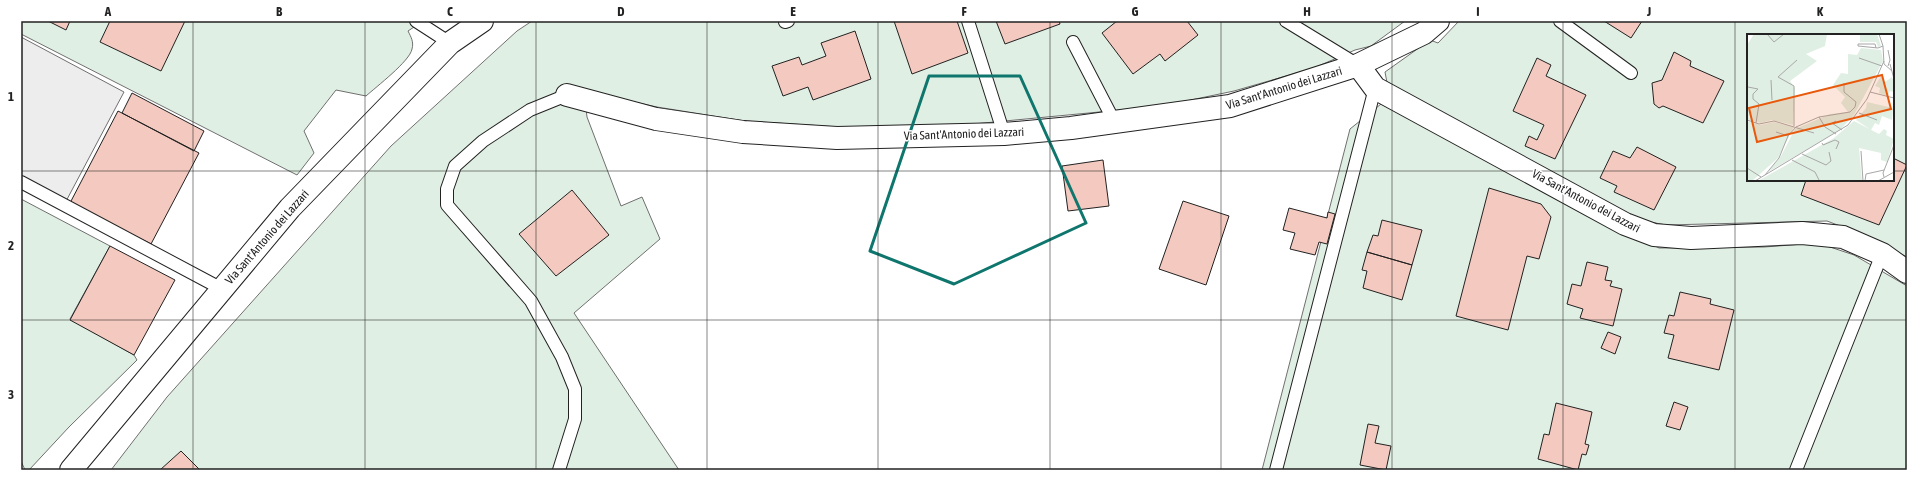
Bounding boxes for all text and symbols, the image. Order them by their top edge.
text: A [104,4,112,19]
text: B [276,4,283,19]
text: C [447,4,453,19]
text: D [617,4,625,19]
text: E [790,4,796,19]
text: F [961,4,967,19]
text: G [1132,4,1139,19]
text: H [1303,4,1311,19]
text: I [1476,4,1480,19]
text: J [1646,4,1651,19]
text: K [1817,4,1824,19]
inset map [1747,34,1894,181]
street label: Via Sant'Antonio dei Lazzari [1224,64,1344,112]
text: 1 [8,89,14,104]
street label: Via Sant'Antonio dei Lazzari [904,125,1024,143]
street label: Via Sant'Antonio dei Lazzari [1529,167,1643,235]
street label: Via Sant'Antonio dei Lazzari [222,187,312,287]
text: 2 [8,238,14,253]
text: 3 [8,387,14,402]

